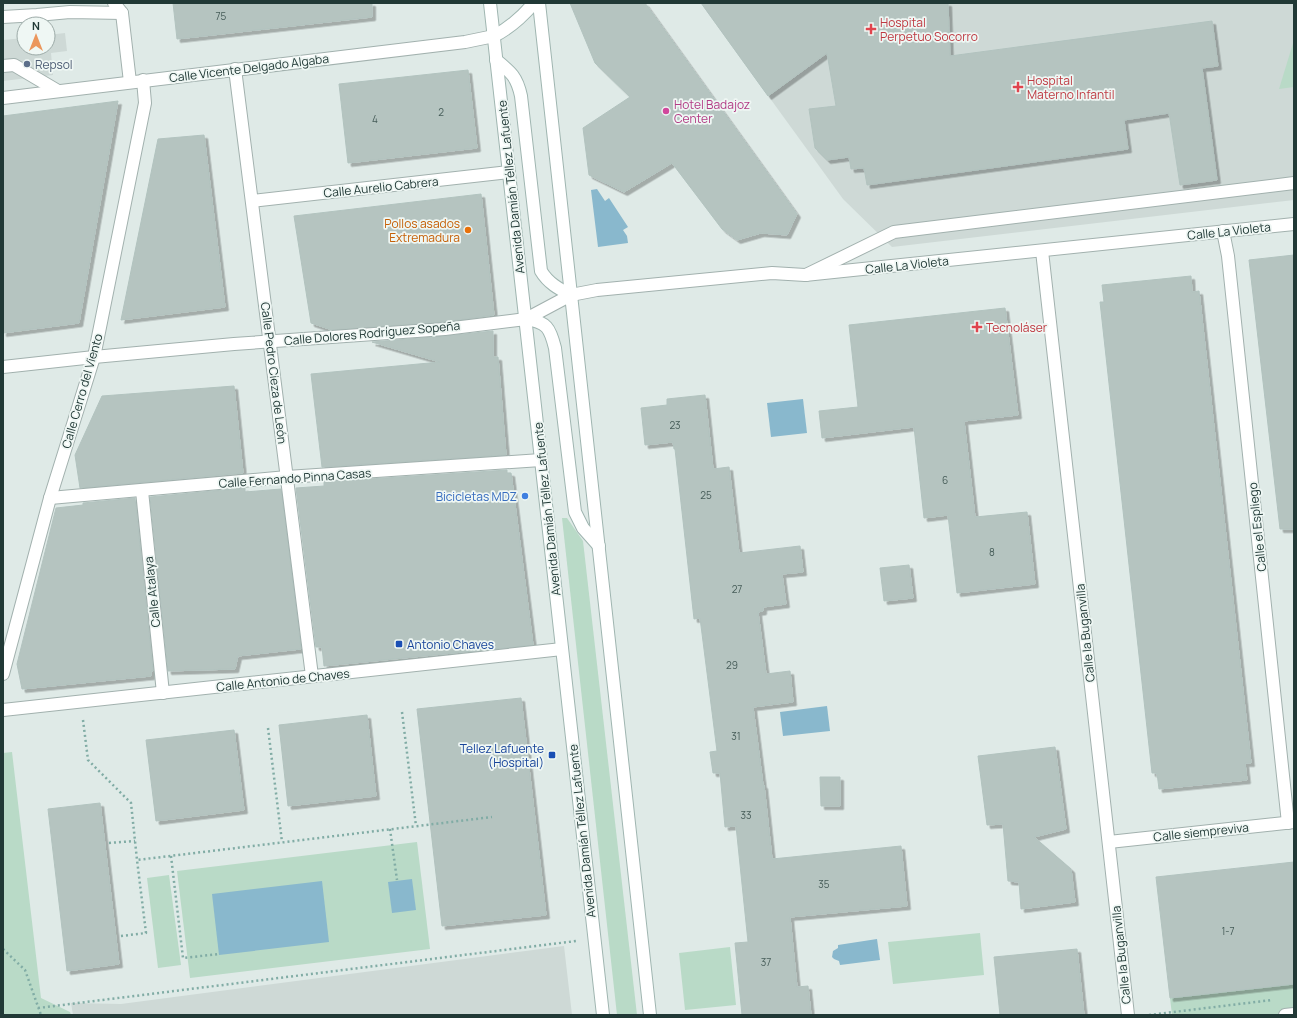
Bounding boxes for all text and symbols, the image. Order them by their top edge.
house number: 75 [216,9,227,23]
place label: Hospital Perpetuo Socorro [880,14,978,45]
north arrow [16,16,56,56]
text: N [32,18,40,33]
marker: Hospital Perpetuo Socorro [865,23,877,35]
street label: Calle Vicente Delgado Algaba [168,50,330,86]
place label: Repsol [35,56,73,73]
marker: Repsol [22,59,32,69]
place label: Hospital Materno Infantil [1027,72,1114,103]
marker: Hospital Materno Infantil [1012,81,1024,93]
place label: Hotel Badajoz Center [674,96,750,127]
street label: Avenida Damián Téllez Lafuente [493,99,529,275]
house number: 2 [438,105,444,119]
marker: Hotel Badajoz Center [661,106,671,116]
house number: 4 [372,112,378,126]
street label: Calle Aurelio Cabrera [323,173,439,201]
place label: Pollos asados Extremadura [384,215,460,246]
street label: Calle La Violeta [1187,218,1271,244]
marker: Pollos asados Extremadura [463,225,473,235]
street label: Calle La Violeta [865,252,949,278]
street label: Calle Pedro Cieza de León [257,301,291,445]
street label: Calle Dolores Rodríguez Sopeña [283,317,461,349]
place label: Tecnoláser [986,319,1048,336]
marker: Tecnoláser [971,321,983,333]
street label: Calle Cerro del Viento [57,332,107,450]
house number: 23 [669,418,681,432]
street label: Avenida Damián Téllez Lafuente [529,421,565,597]
street label: Calle Fernando Pinna Casas [218,464,372,492]
house number: 6 [942,473,948,487]
street label: Calle el Espliego [1244,482,1270,572]
place label: Bicicletas MDZ [436,488,517,505]
house number: 25 [700,488,712,502]
marker: Bicicletas MDZ [520,491,530,501]
house number: 8 [989,545,995,559]
street label: Calle Atalaya [140,556,164,628]
house number: 27 [732,582,742,596]
street label: Calle la Buganvilla [1071,583,1099,683]
place label: Antonio Chaves [407,636,494,653]
marker: Antonio Chaves [394,639,404,649]
house number: 29 [726,658,738,672]
street label: Calle Antonio de Chaves [216,665,350,695]
house number: 31 [731,729,741,743]
place label: Tellez Lafuente (Hospital) [460,740,544,771]
street label: Avenida Damián Téllez Lafuente [564,743,600,919]
marker: Tellez Lafuente (Hospital) [547,750,557,760]
house number: 33 [740,808,752,822]
street label: Calle siempreviva [1152,819,1250,845]
house number: 35 [818,877,830,891]
street label: Calle la Buganvilla [1107,905,1135,1005]
house number: 1-7 [1221,924,1235,938]
house number: 37 [761,955,771,969]

